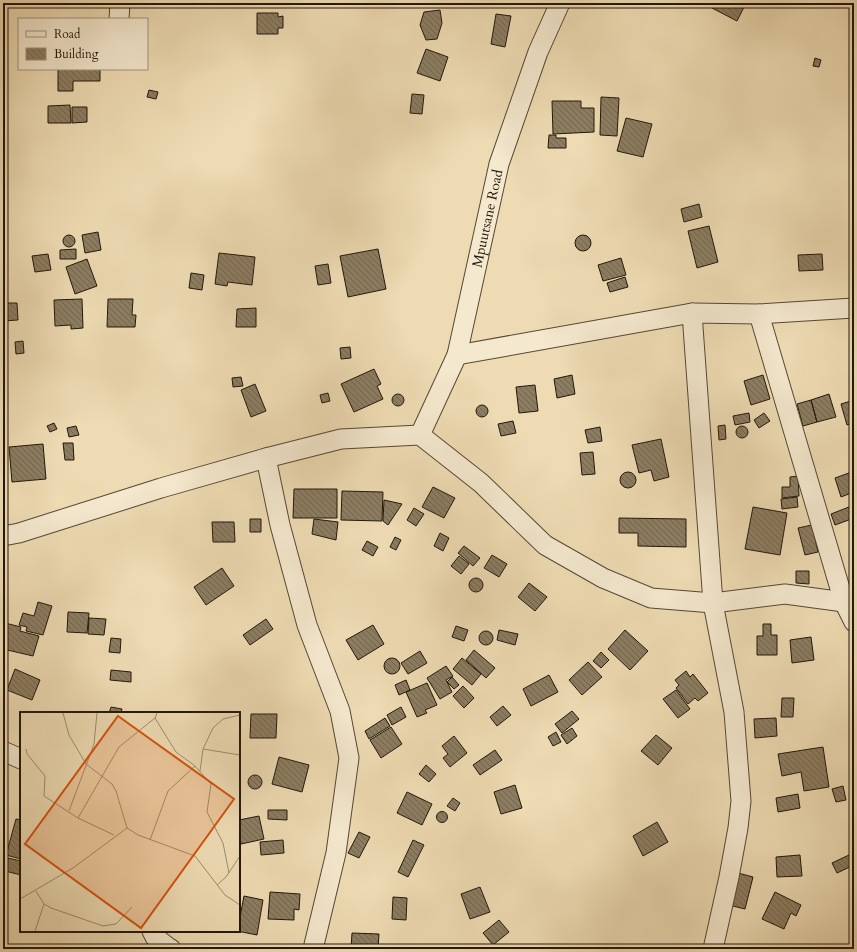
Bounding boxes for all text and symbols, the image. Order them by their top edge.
legend [18,18,148,70]
text: Road [54,26,81,42]
text: Building [54,46,99,62]
street label: Mpuutsane Road [467,167,508,269]
inset map [20,712,240,932]

